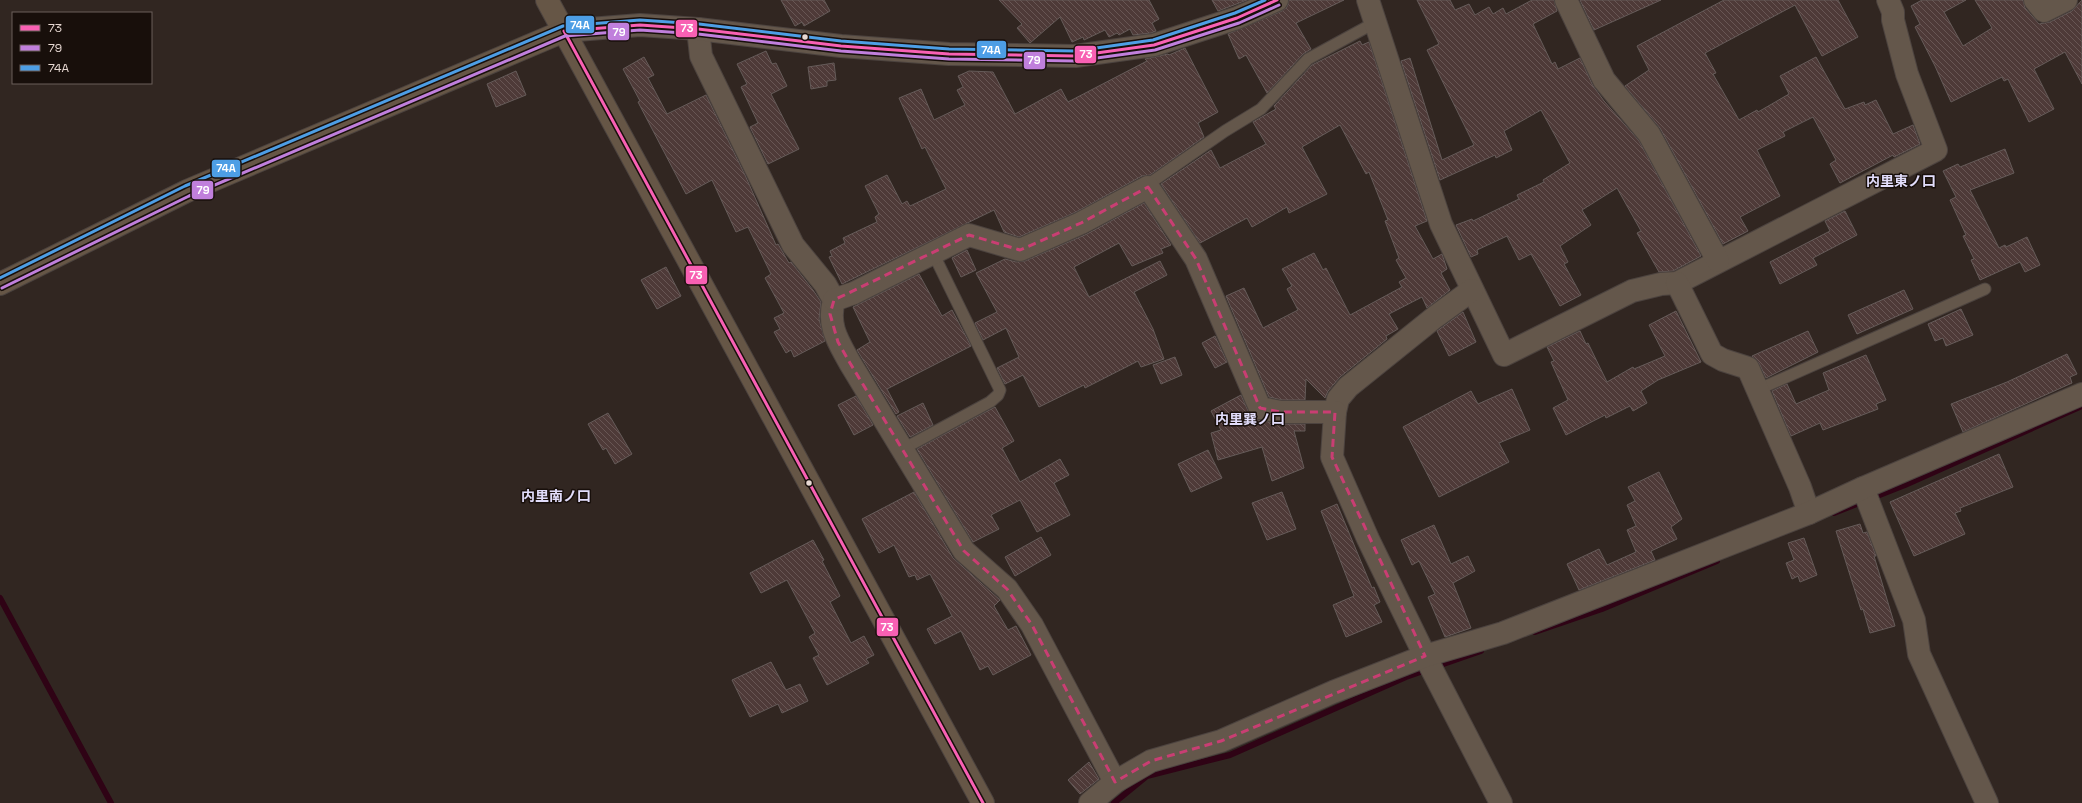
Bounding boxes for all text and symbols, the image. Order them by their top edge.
legend [12,12,152,84]
line badge: 74A [565,15,595,34]
text: 74A [570,18,590,32]
line badge: 73 [675,19,698,38]
text: 73 [48,20,62,36]
text: 73 [681,21,694,35]
line badge: 79 [607,22,630,41]
text: 79 [613,25,626,39]
unlabelled marker [800,32,810,42]
text: 79 [48,40,62,56]
line badge: 74A [976,40,1007,59]
text: 74A [981,43,1001,57]
line badge: 73 [1074,45,1097,64]
text: 73 [1080,47,1093,61]
line badge: 79 [1023,51,1046,70]
text: 79 [1028,53,1041,67]
text: 74A [48,60,70,76]
line badge: 74A [211,159,241,178]
text: 74A [216,161,236,175]
district label: 内里東ノ口 [1866,172,1936,190]
line badge: 79 [191,180,214,200]
text: 79 [197,183,210,197]
line badge: 73 [685,265,708,285]
text: 73 [690,268,703,282]
district label: 内里巽ノ口 [1215,410,1285,428]
unlabelled marker [804,478,814,488]
district label: 内里南ノ口 [521,487,591,505]
line badge: 73 [876,617,899,637]
text: 73 [881,620,894,634]

